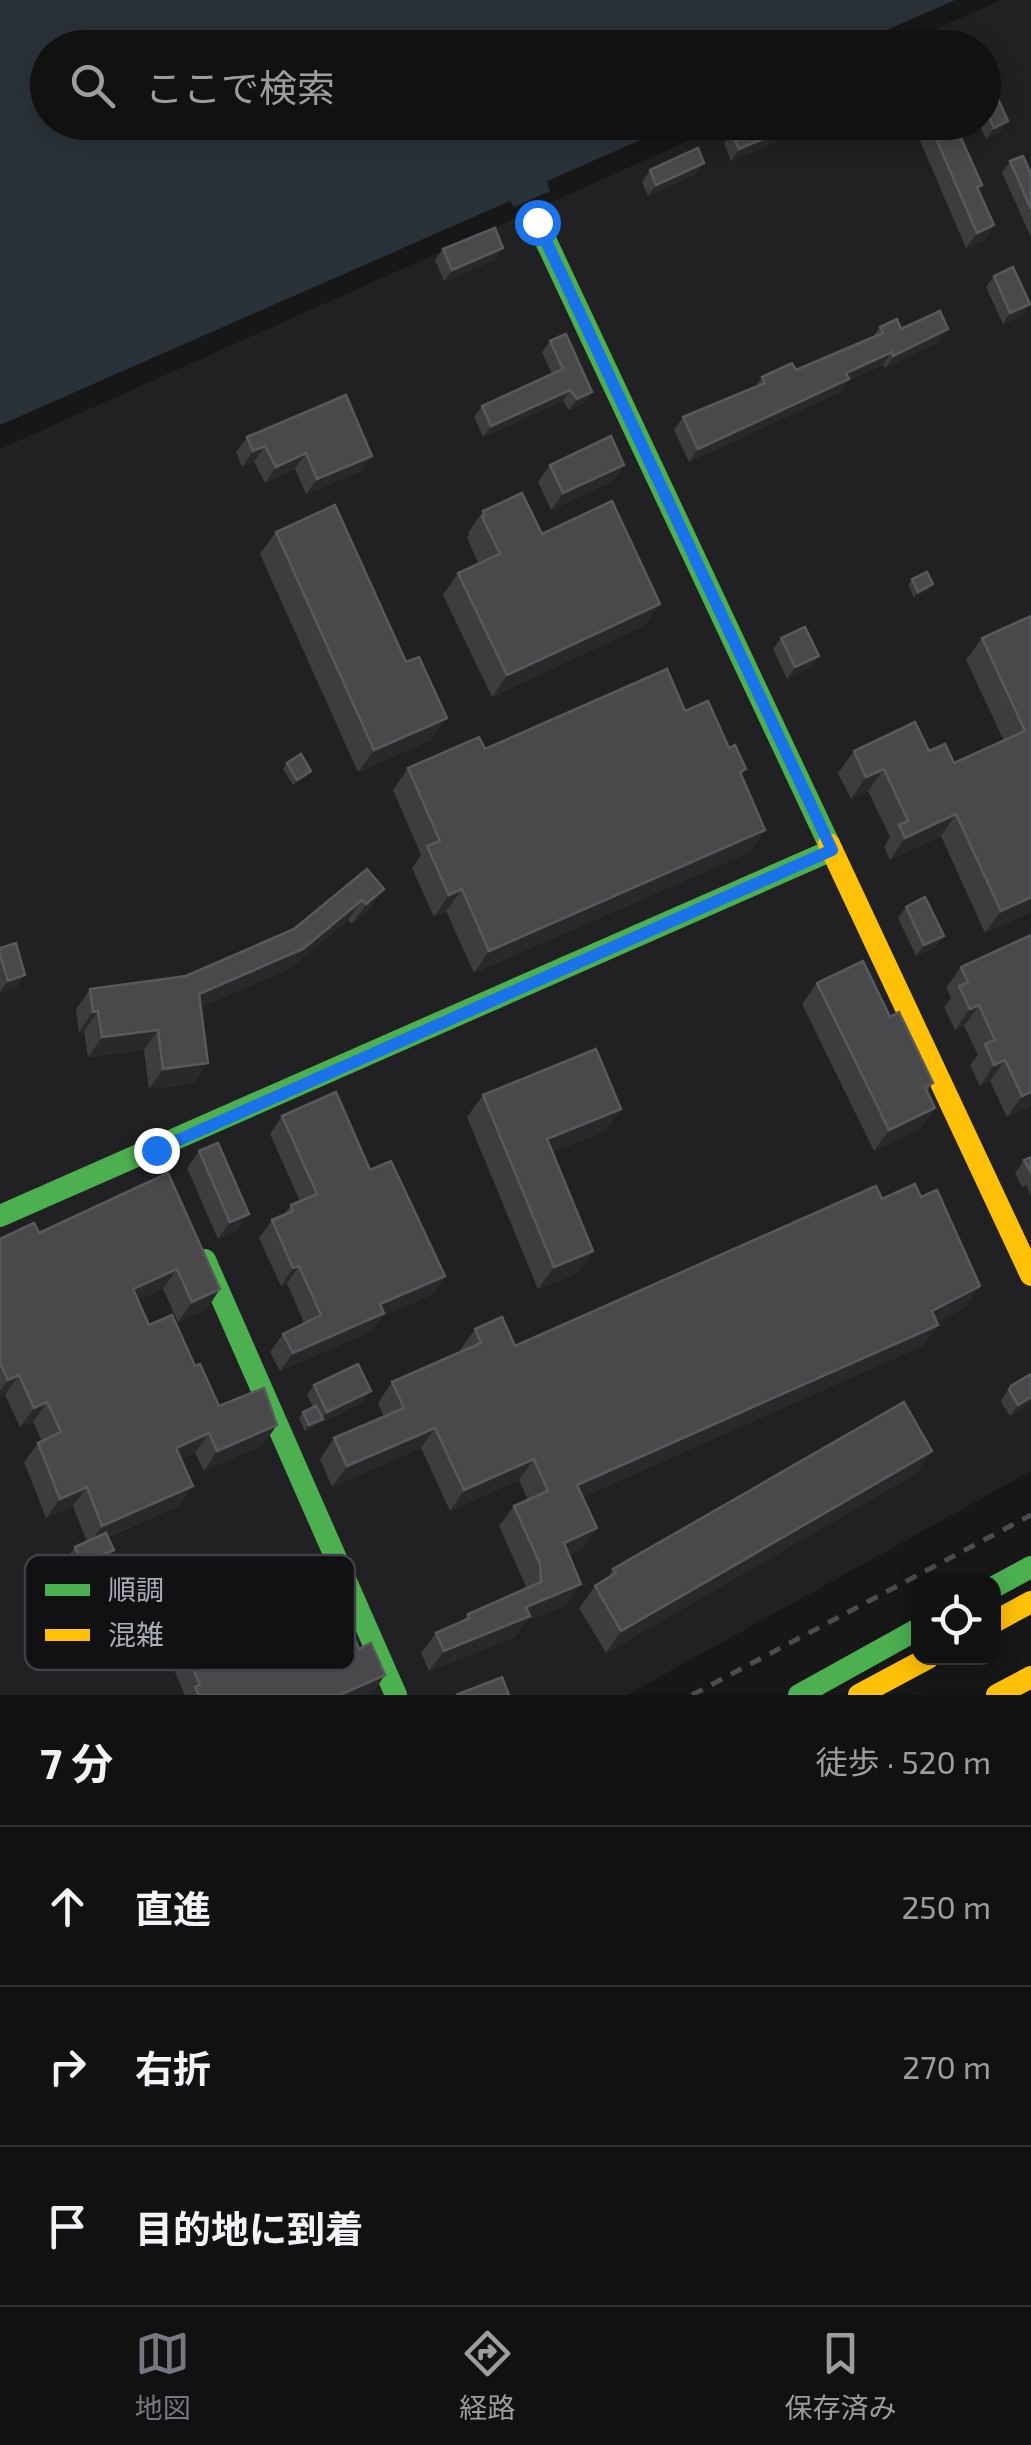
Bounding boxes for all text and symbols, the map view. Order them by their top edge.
search box [30,30,1001,140]
icon: search [65,58,120,113]
text: ここで検索 [145,64,335,110]
route start [515,200,561,246]
route end [134,1128,180,1174]
legend [25,1555,355,1670]
text: 順調 [108,1572,164,1606]
map controls [911,1575,1001,1665]
button: locate [911,1575,1001,1665]
text: 混雑 [108,1617,164,1651]
text: 7 分 [40,1737,113,1787]
text: 徒歩 · 520 m [816,1742,991,1780]
icon: ahead [40,1879,95,1934]
text: 直進 [135,1885,211,1931]
text: 250 m [901,1887,991,1925]
icon: right [40,2039,95,2094]
text: 右折 [135,2045,211,2091]
text: 270 m [902,2047,991,2085]
icon: arrive [40,2199,95,2254]
text: 目的地に到着 [135,2205,363,2251]
tab: 地図 [134,2326,191,2426]
tab: 経路 [459,2326,516,2426]
tab: 保存済み [784,2326,897,2426]

